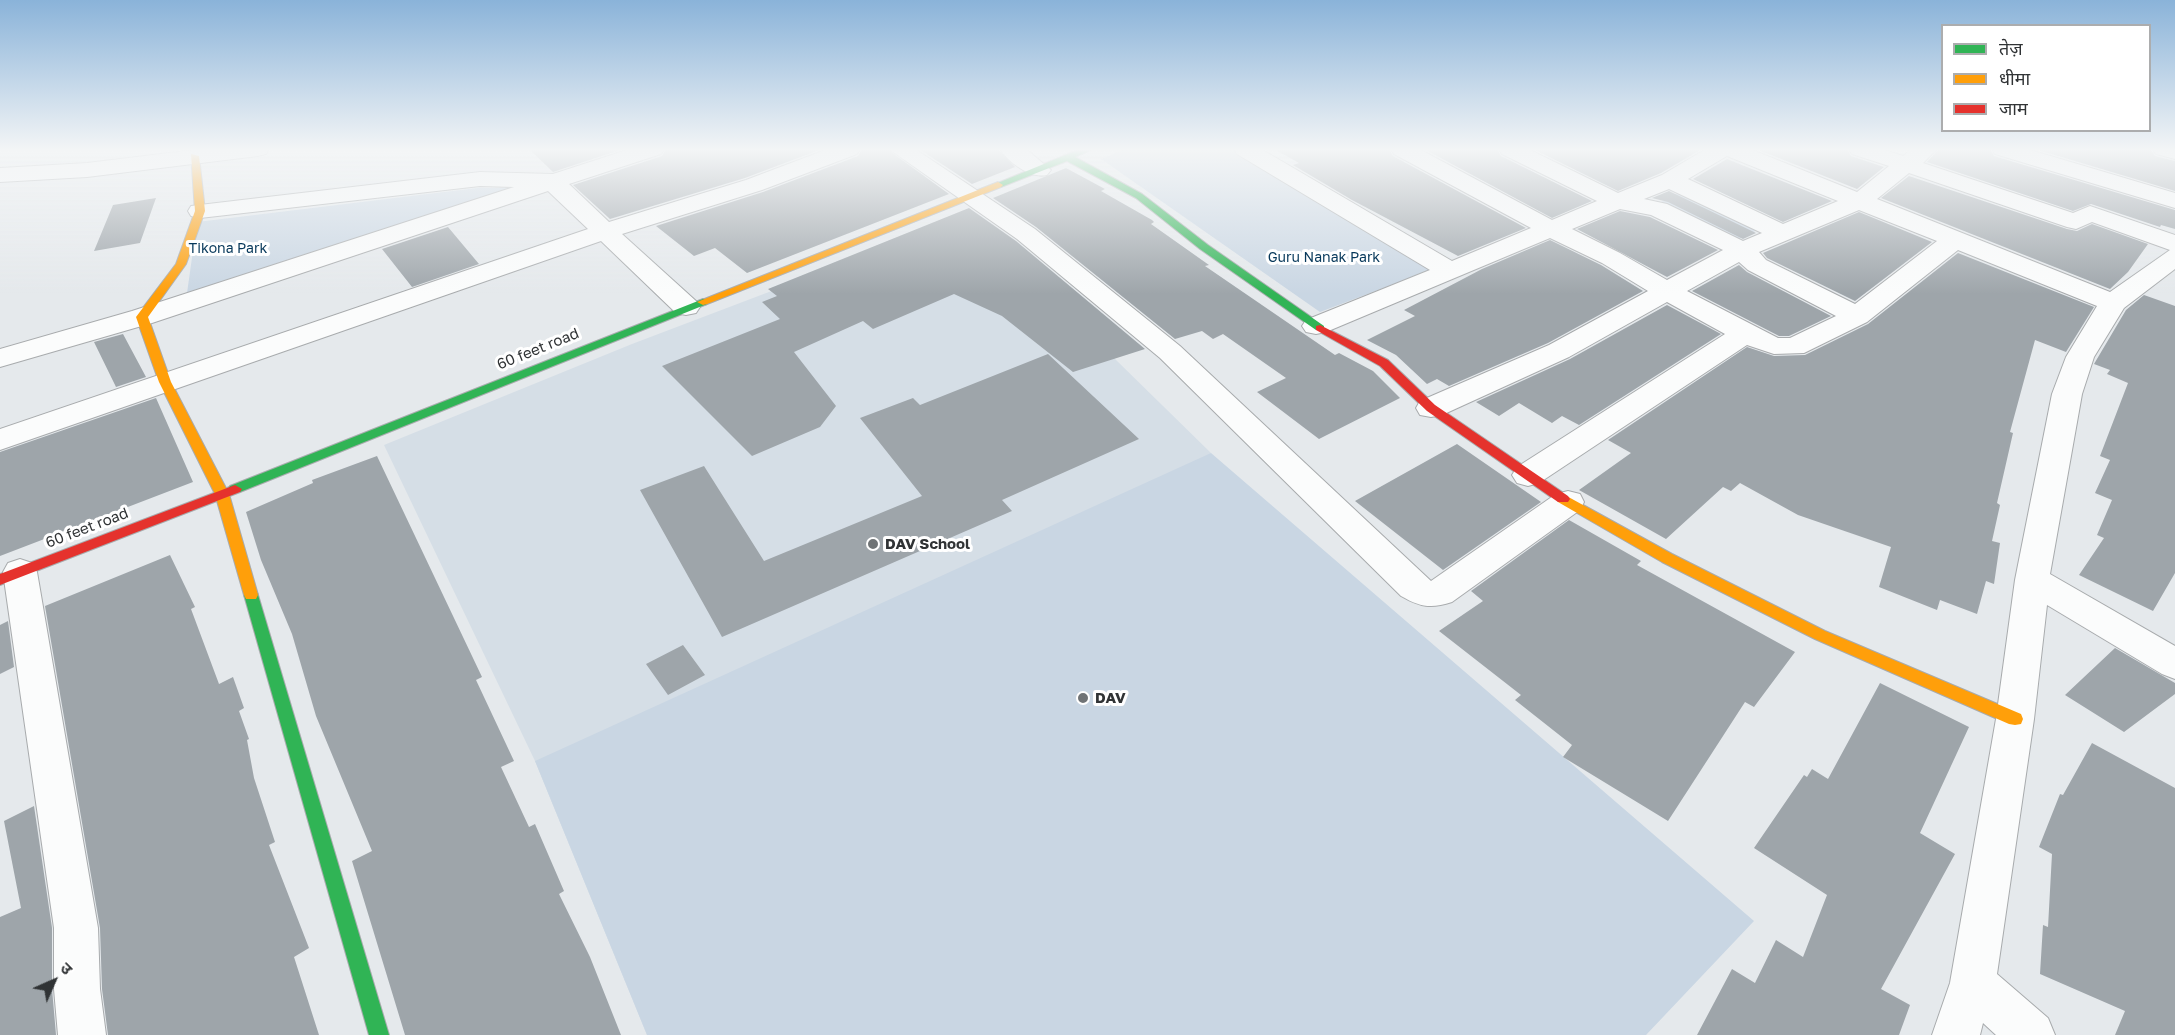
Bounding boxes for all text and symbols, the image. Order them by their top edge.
legend [1941,24,2151,132]
text: तेज़ [1999,37,2023,59]
text: धीमा [1999,67,2030,89]
text: जाम [1999,97,2028,119]
park label: Tikona Park [189,241,267,257]
park label: Guru Nanak Park [1268,250,1380,266]
street label: 60 feet road [494,324,582,374]
street label: 60 feet road [43,504,131,552]
place label: DAV School [885,535,970,553]
marker: DAV School [866,537,880,551]
place label: DAV [1095,689,1126,707]
marker: DAV [1076,691,1090,705]
north arrow [24,951,84,1011]
text: उ [56,958,77,979]

